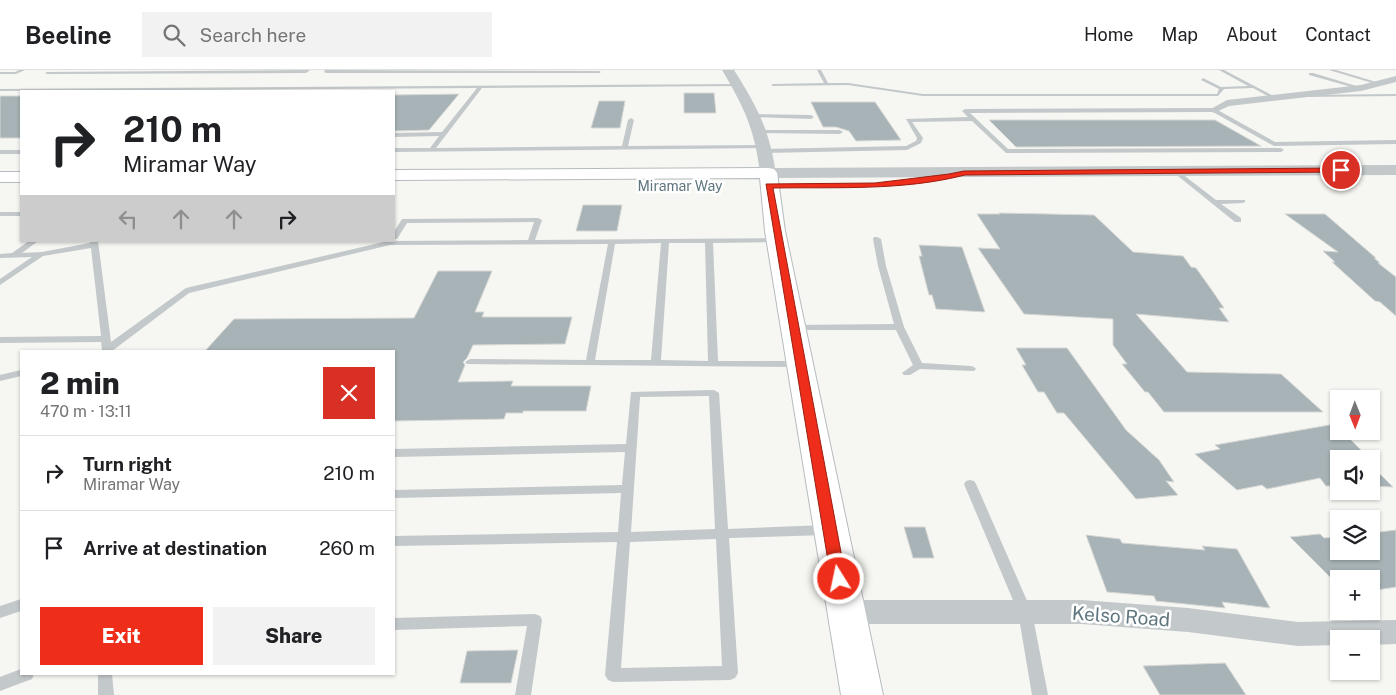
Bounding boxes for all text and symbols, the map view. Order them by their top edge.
search box [142,12,492,57]
text: Beeline [25,21,112,49]
icon: search [160,21,188,49]
text: Search here [200,24,306,46]
text: Home [1084,24,1134,45]
text: Map [1162,24,1198,45]
text: About [1226,24,1277,45]
text: Contact [1305,24,1371,45]
text: 210 m [123,109,222,150]
icon: right [40,110,105,175]
pin [1320,149,1362,191]
text: Miramar Way [123,151,257,177]
icon: arrive [1327,156,1355,184]
street label: Miramar Way [637,178,723,194]
icon: left [114,205,142,233]
icon: ahead [167,205,195,233]
icon: ahead [220,205,248,233]
icon: right [273,205,301,233]
text: 2 min [40,365,120,401]
button: close [323,367,375,419]
north arrow [1330,390,1380,440]
map controls [1330,390,1380,680]
text: 470 m · 13:11 [40,402,131,421]
button: sound [1330,450,1380,500]
text: Turn right [83,453,172,475]
icon: right [40,459,68,487]
text: 210 m [323,462,375,484]
text: Miramar Way [83,475,180,494]
button: layers [1330,510,1380,560]
icon: arrive [40,534,68,562]
text: Arrive at destination [83,537,267,559]
text: 260 m [319,537,375,559]
position arrow [812,552,864,604]
button: + [1330,570,1380,620]
street label: Kelso Road [1071,602,1171,630]
button: Exit [40,607,203,665]
button: Share [213,607,375,665]
button: − [1330,630,1380,680]

